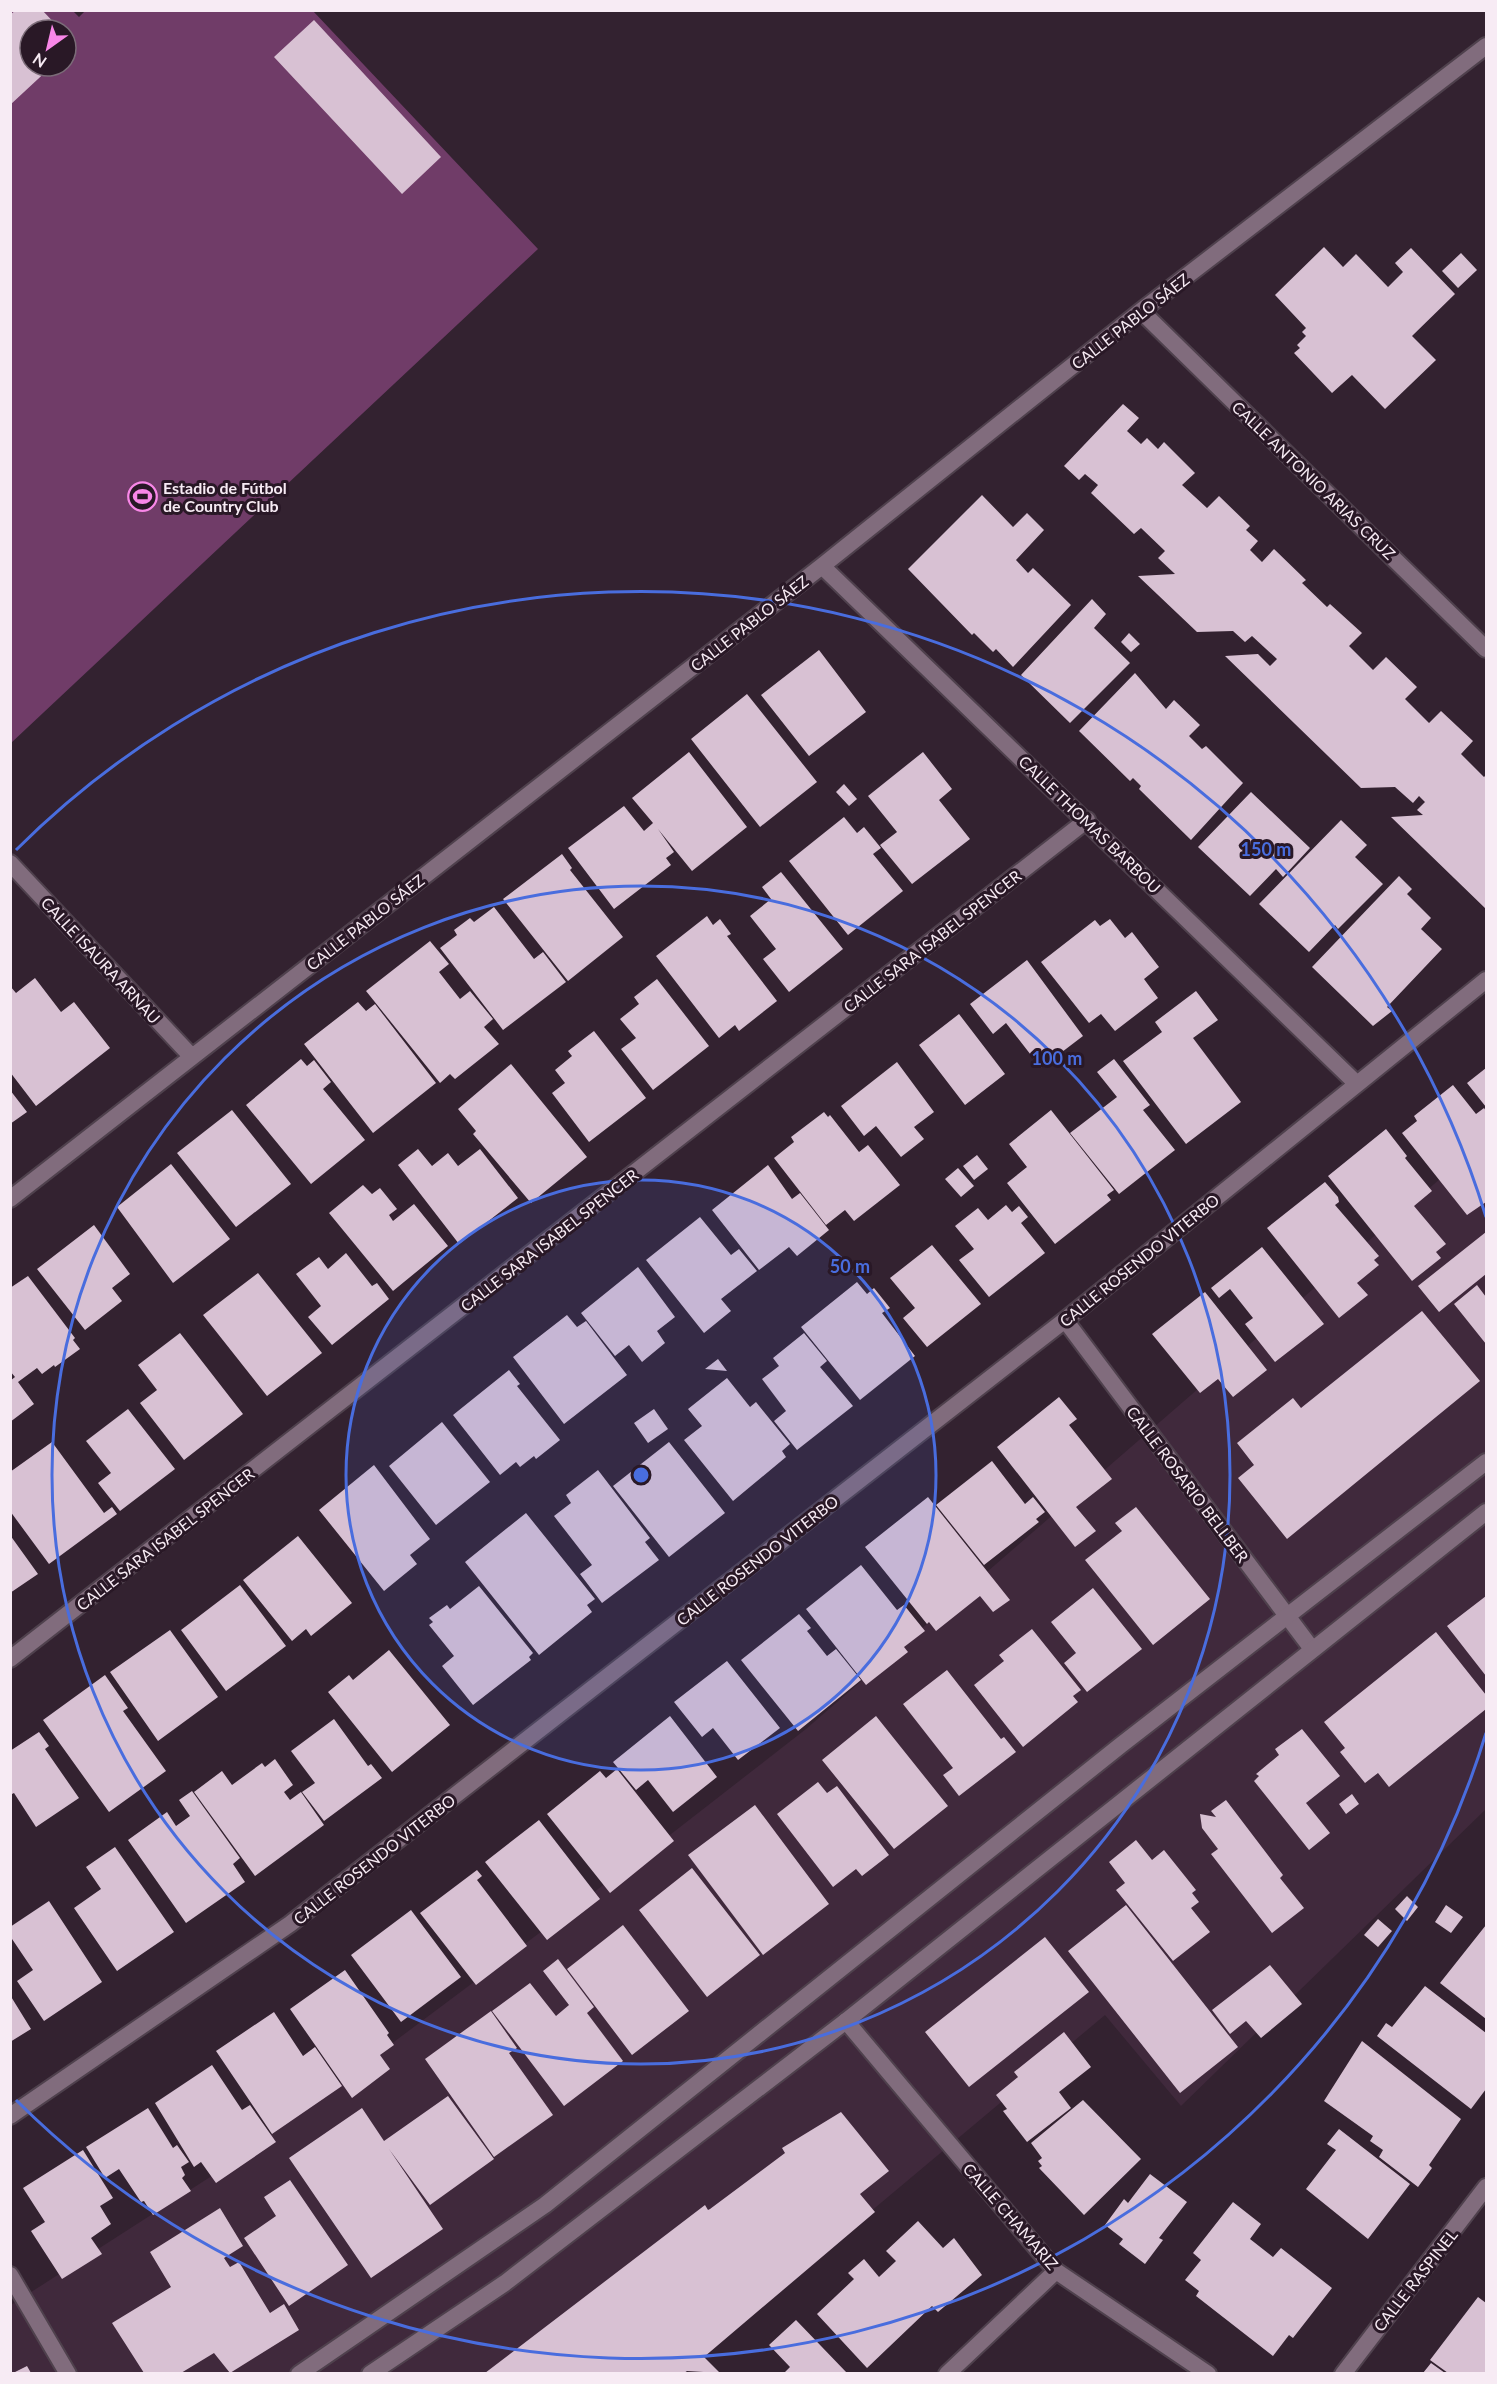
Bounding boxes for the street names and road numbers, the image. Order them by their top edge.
street label: CALLE PABLO SÁEZ [1067,269,1193,373]
street label: CALLE ANTONIO ARIAS CRUZ [1228,397,1400,563]
street label: CALLE PABLO SÁEZ [686,571,812,675]
street label: CALLE THOMAS BARBOU [1015,751,1165,897]
street label: CALLE SARA ISABEL SPENCER [840,866,1024,1016]
street label: CALLE PABLO SÁEZ [302,870,428,974]
street label: CALLE ISAURA ARNAU [37,893,165,1027]
street label: CALLE SARA ISABEL SPENCER [457,1165,641,1315]
street label: CALLE ROSENDO VITERBO [1055,1190,1223,1330]
street label: CALLE ROSARIO BELLBER [1123,1402,1253,1566]
street label: CALLE SARA ISABEL SPENCER [73,1464,257,1614]
street label: CALLE ROSENDO VITERBO [672,1491,842,1629]
street label: CALLE ROSENDO VITERBO [289,1790,459,1928]
street label: CALLE CHAMARIZ [960,2159,1063,2273]
street label: CALLE RASPINEL [1369,2225,1461,2335]

